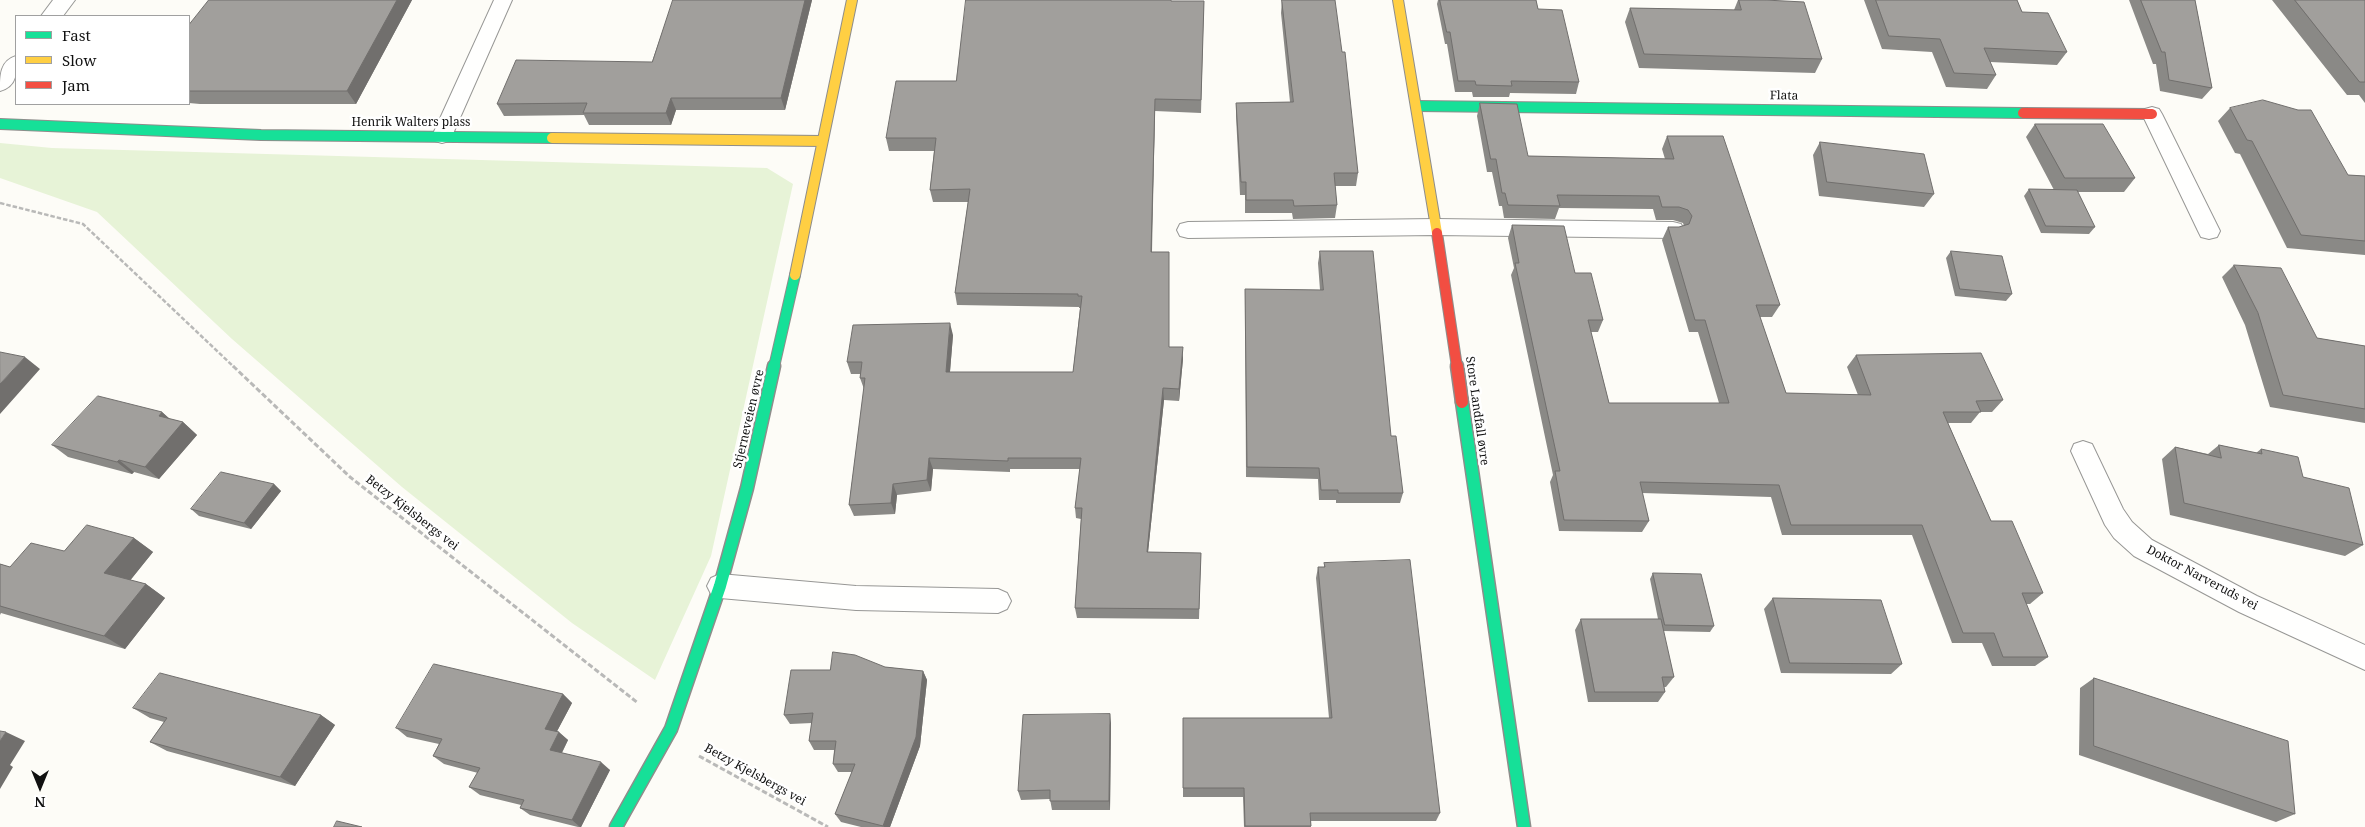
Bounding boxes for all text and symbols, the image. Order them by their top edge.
legend [15,15,190,105]
text: Fast [62,25,91,45]
text: Slow [62,50,96,70]
text: Jam [62,75,90,95]
street label: Flata [1770,89,1798,103]
street label: Henrik Walters plass [351,116,471,130]
street label: Store Landfall øvre [1462,356,1492,466]
street label: Stjerneveien øvre [731,368,767,470]
street label: Betzy Kjelsbergs vei [363,472,461,554]
street label: Doktor Narveruds vei [2144,543,2260,613]
street label: Betzy Kjelsbergs vei [702,741,808,809]
north arrow [15,762,65,812]
text: N [34,793,46,812]

